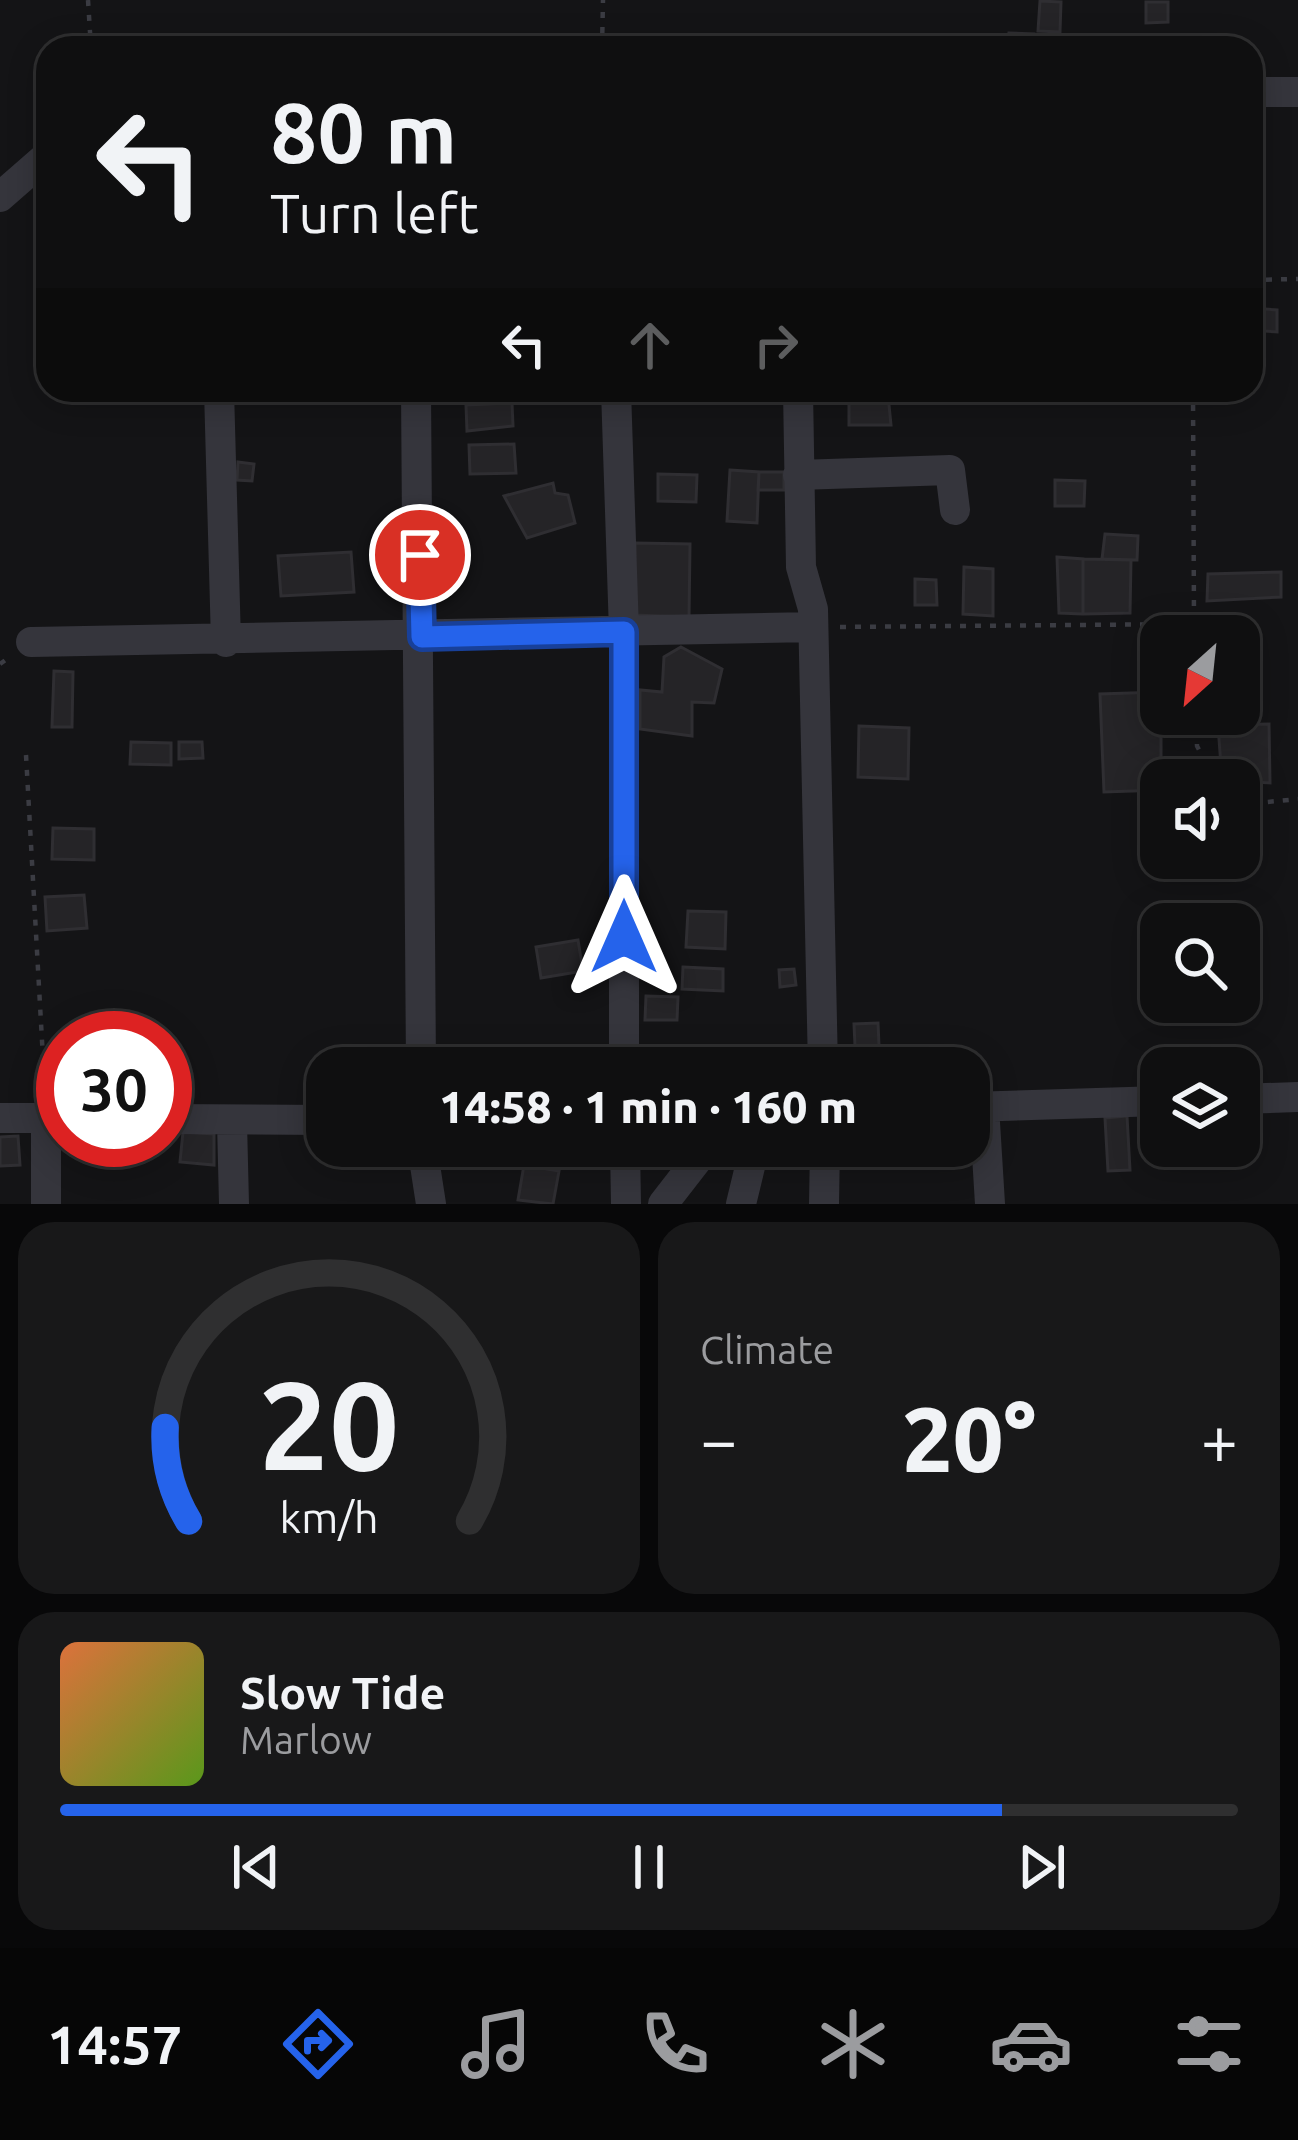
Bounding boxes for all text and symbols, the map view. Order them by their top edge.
icon: left [72,84,228,240]
text: 80 m [270,85,457,179]
text: Turn left [270,183,479,243]
icon: left [491,312,557,378]
icon: ahead [617,312,683,378]
icon: right [743,312,809,378]
pin [369,504,471,606]
icon: arrive [387,522,453,588]
north arrow [1140,615,1260,735]
map controls [1140,615,1260,1167]
button: sound [1140,759,1260,879]
position arrow [561,874,687,1000]
button: search [1140,903,1260,1023]
speed limit sign: 30 [36,1011,192,1167]
button: layers [1140,1047,1260,1167]
text: 14:58 · 1 min · 160 m [439,1081,857,1132]
text: Climate [700,1328,834,1371]
text: 20 [259,1354,399,1494]
text: 20° [902,1388,1036,1489]
text: − [700,1402,737,1476]
text: + [1201,1402,1238,1476]
text: km/h [279,1493,379,1541]
text: Slow Tide [240,1667,445,1718]
text: Marlow [240,1718,372,1761]
icon: previous [223,1834,289,1900]
icon: pause [616,1834,682,1900]
icon: next [1009,1834,1075,1900]
icon: directions [276,2002,360,2086]
icon: music [454,2002,538,2086]
icon: phone [633,2002,717,2086]
icon: climate [811,2002,895,2086]
icon: car [989,2002,1073,2086]
icon: filters [1167,2002,1251,2086]
text: 14:57 [47,2014,182,2074]

